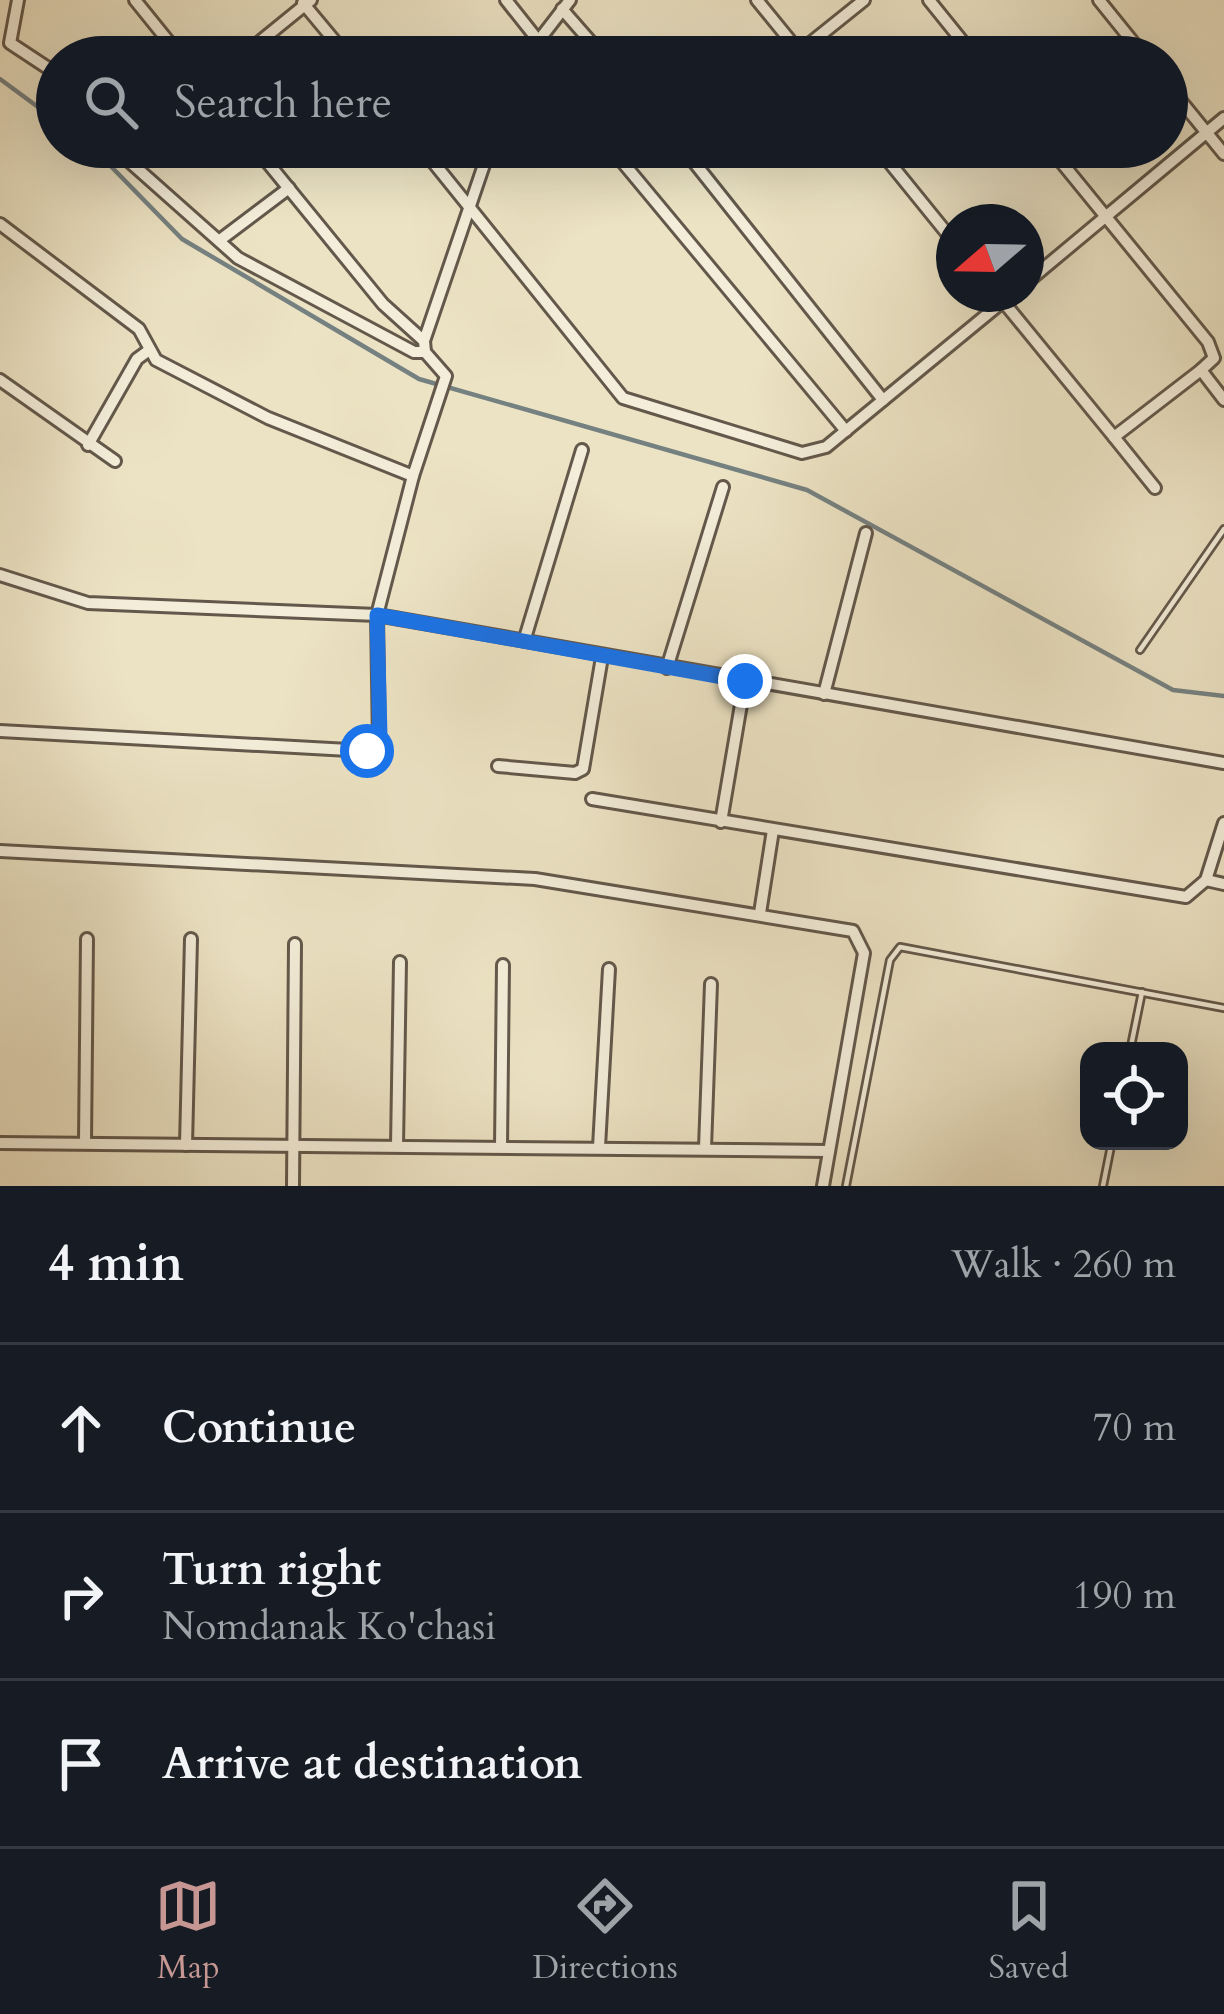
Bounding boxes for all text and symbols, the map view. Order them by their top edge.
search box [36,36,1188,168]
icon: search [78,69,144,135]
text: Search here [174,72,392,133]
north arrow [936,204,1044,312]
route end [718,654,772,708]
route start [340,724,394,778]
map controls [1080,1042,1188,1150]
button: locate [1080,1042,1188,1150]
text: 4 min [48,1229,184,1299]
text: Walk · 260 m [951,1238,1176,1291]
icon: ahead [48,1395,114,1461]
text: Continue [162,1397,356,1458]
text: 70 m [1093,1401,1176,1454]
text: Turn right [162,1539,381,1600]
icon: right [48,1563,114,1629]
text: 190 m [1073,1569,1176,1622]
text: Nomdanak Ko'chasi [162,1600,496,1653]
icon: arrive [48,1731,114,1797]
text: Arrive at destination [162,1733,582,1794]
tab: Map [155,1873,221,1990]
tab: Directions [532,1873,678,1990]
tab: Saved [989,1873,1069,1990]

